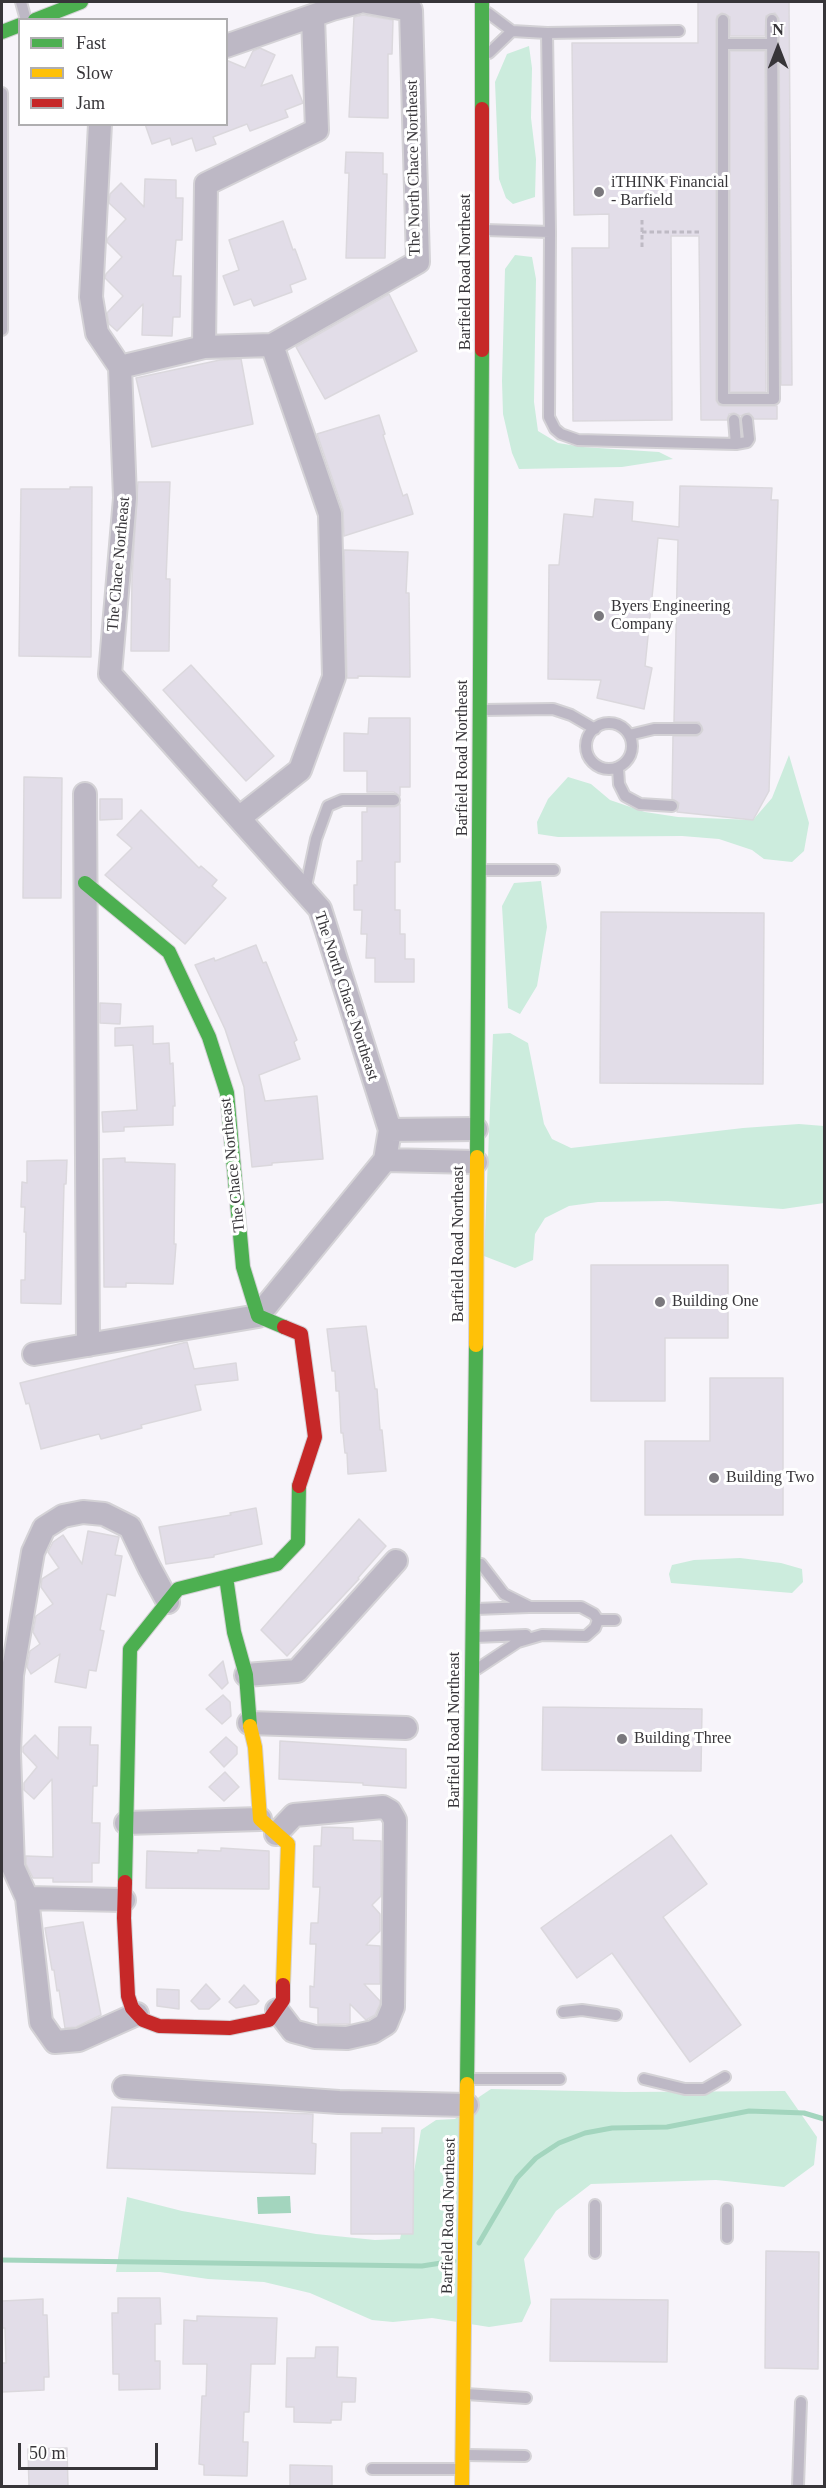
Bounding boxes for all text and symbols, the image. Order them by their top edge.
legend [18,18,228,126]
north arrow [748,18,808,78]
text: N [772,21,784,38]
text: Fast [76,33,106,53]
text: Slow [76,63,113,83]
street label: The North Chace Northeast [403,80,425,256]
text: Jam [76,93,105,113]
place label: iTHINK Financial - Barfield [611,173,729,211]
marker: iTHINK Financial - Barfield [592,185,606,199]
street label: Barfield Road Northeast [456,194,476,350]
street label: The Chace Northeast [104,496,134,632]
place label: Byers Engineering Company [611,597,731,635]
marker: Byers Engineering Company [592,609,606,623]
street label: Barfield Road Northeast [453,680,473,836]
street label: The North Chace Northeast [310,909,382,1083]
street label: The Chace Northeast [216,1097,250,1233]
street label: Barfield Road Northeast [449,1166,469,1322]
place label: Building One [672,1292,759,1312]
marker: Building One [653,1295,667,1309]
place label: Building Two [726,1468,814,1488]
marker: Building Two [707,1471,721,1485]
street label: Barfield Road Northeast [445,1652,465,1808]
place label: Building Three [634,1729,731,1749]
marker: Building Three [615,1732,629,1746]
street label: Barfield Road Northeast [438,2138,460,2294]
scale bar [21,2431,160,2469]
text: 50 m [29,2443,66,2463]

